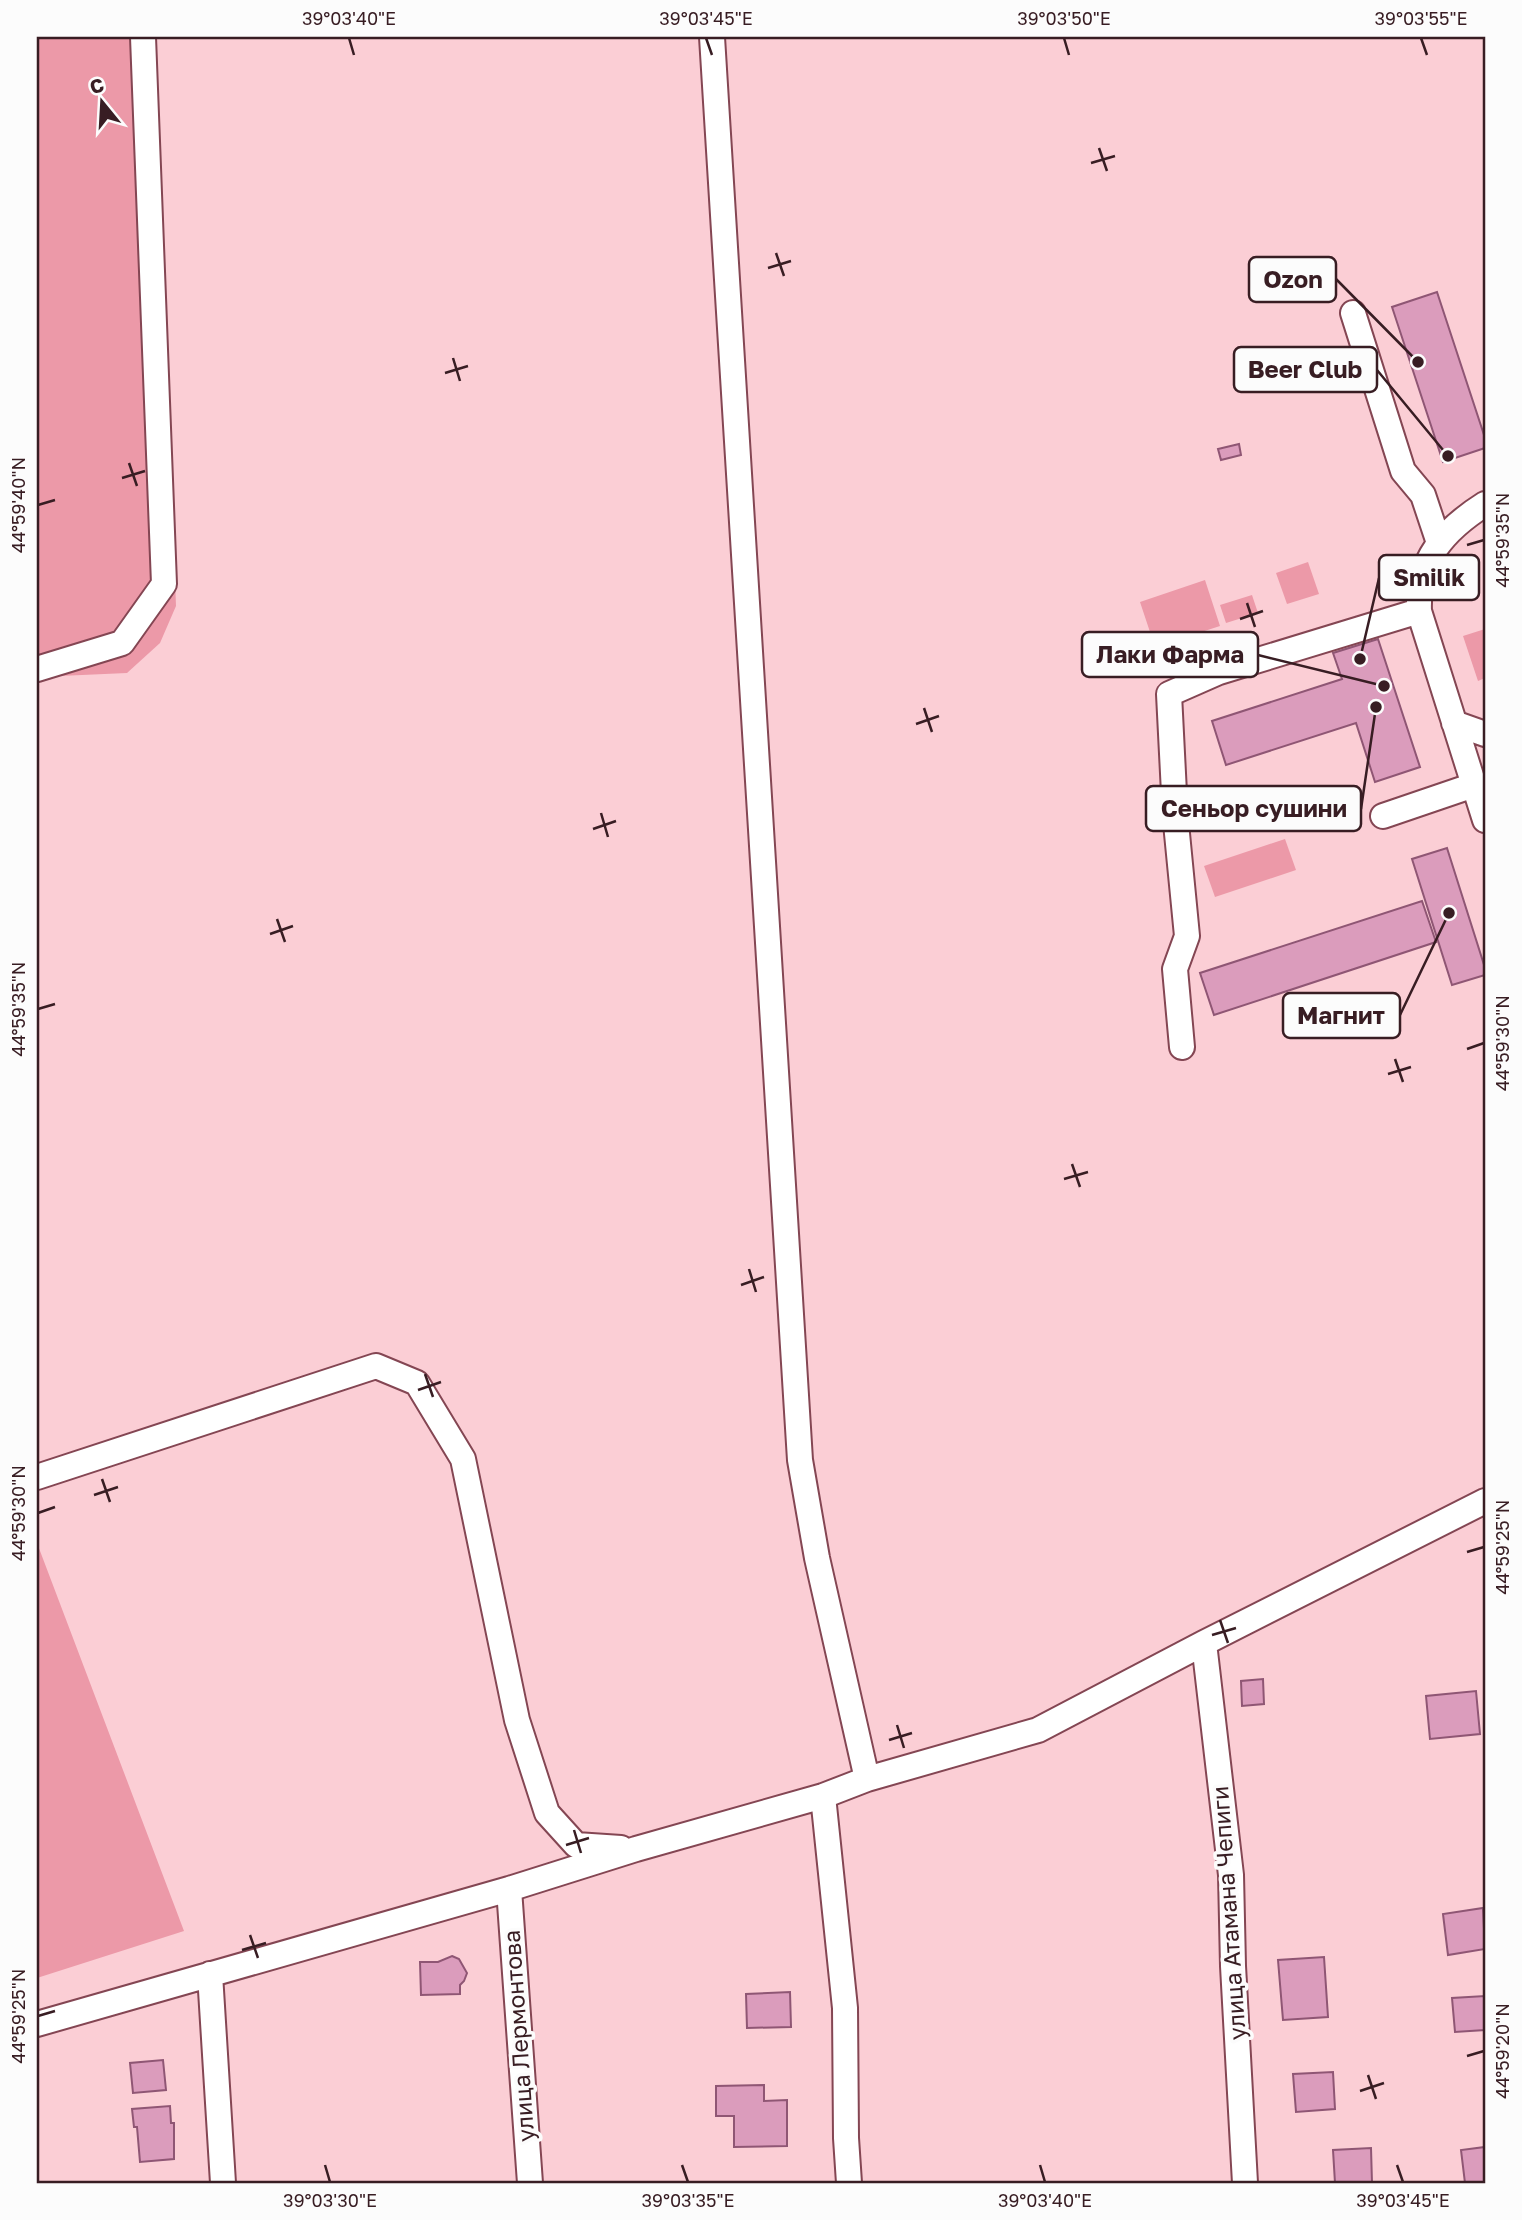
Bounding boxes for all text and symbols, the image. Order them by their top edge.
text: 39°03'40"E [302,7,396,29]
text: 39°03'45"E [659,7,753,29]
text: 39°03'50"E [1017,7,1111,29]
text: 39°03'55"E [1375,7,1467,29]
north arrow [66,66,136,136]
text: С [87,72,107,98]
callout: Ozon [1249,257,1336,302]
text: Ozon [1263,264,1323,293]
callout: Beer Club [1234,347,1377,392]
text: Beer Club [1248,354,1363,383]
text: 44°59'40"N [7,457,29,553]
text: 44°59'35"N [1491,492,1513,588]
callout: Smilik [1379,555,1479,600]
text: Smilik [1393,562,1465,591]
callout: Лаки Фарма [1082,632,1258,677]
text: Лаки Фарма [1096,639,1244,668]
callout: Сеньор сушини [1146,786,1361,831]
text: Сеньор сушини [1161,793,1347,822]
text: 44°59'35"N [7,961,29,1057]
callout: Магнит [1283,993,1400,1038]
text: 44°59'30"N [1491,995,1513,1091]
text: Магнит [1297,1000,1385,1029]
text: 44°59'30"N [7,1465,29,1561]
text: 44°59'25"N [1491,1500,1513,1594]
street label: улица Атамана Чепиги [1205,1785,1251,2041]
street label: улица Лермонтова [497,1929,539,2143]
text: 44°59'25"N [7,1969,29,2063]
text: 44°59'20"N [1491,2003,1513,2099]
text: 39°03'30"E [283,2189,377,2211]
text: 39°03'35"E [641,2189,735,2211]
text: 39°03'40"E [998,2189,1092,2211]
text: 39°03'45"E [1356,2189,1450,2211]

